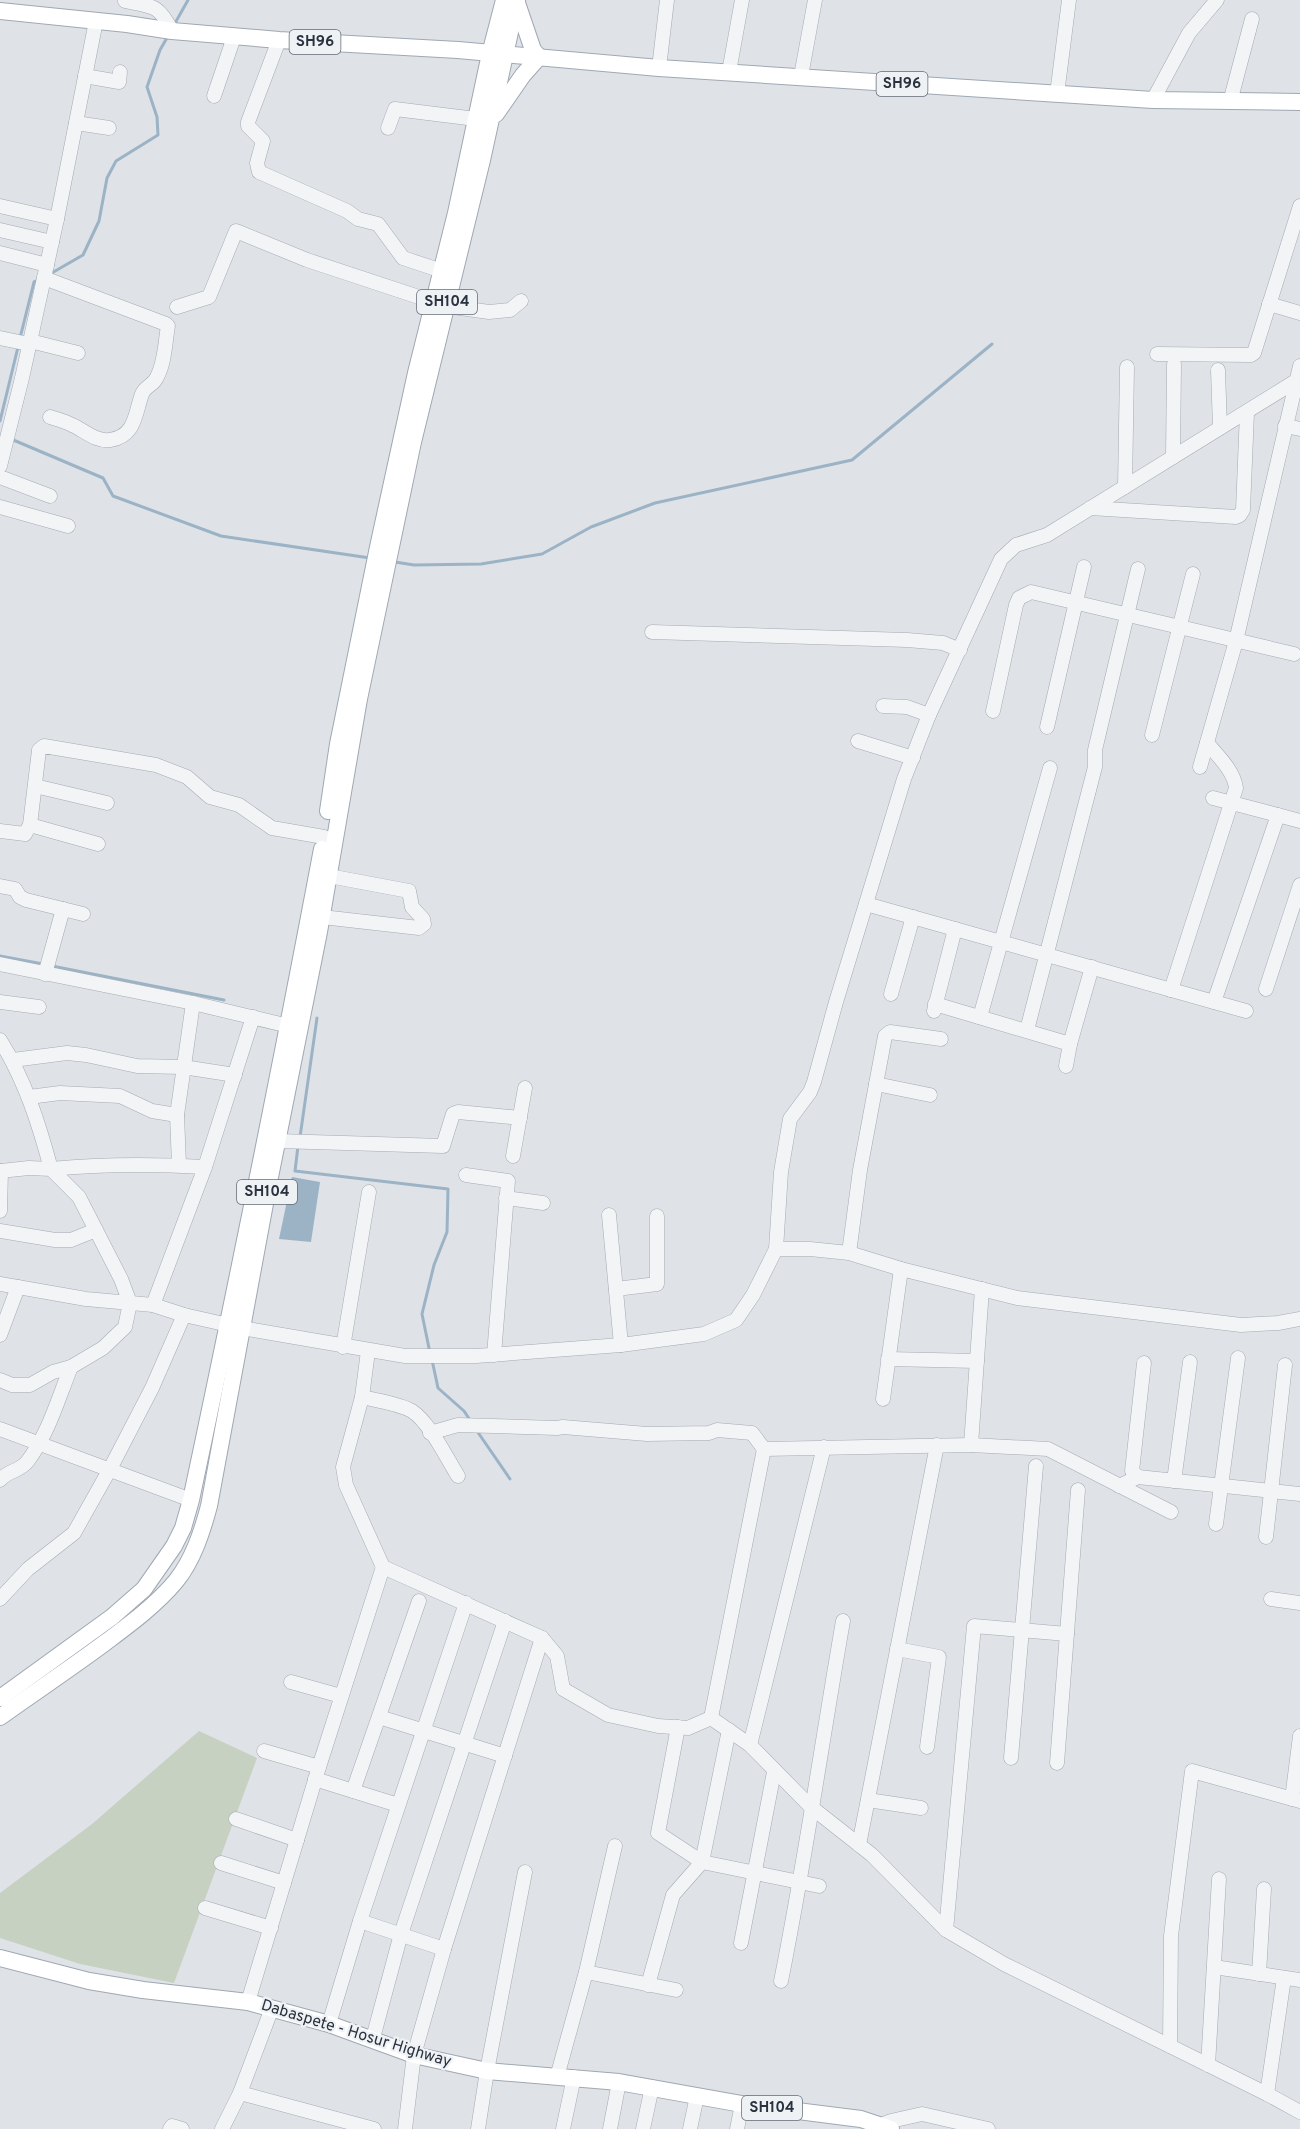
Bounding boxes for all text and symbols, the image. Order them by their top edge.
road number: SH96 [290,30,340,54]
road number: SH96 [876,72,928,96]
road number: SH104 [417,290,477,314]
road number: SH104 [237,1180,297,1204]
street label: Dabaspete - Hosur Highway [258,1995,454,2073]
road number: SH104 [742,2096,802,2120]

